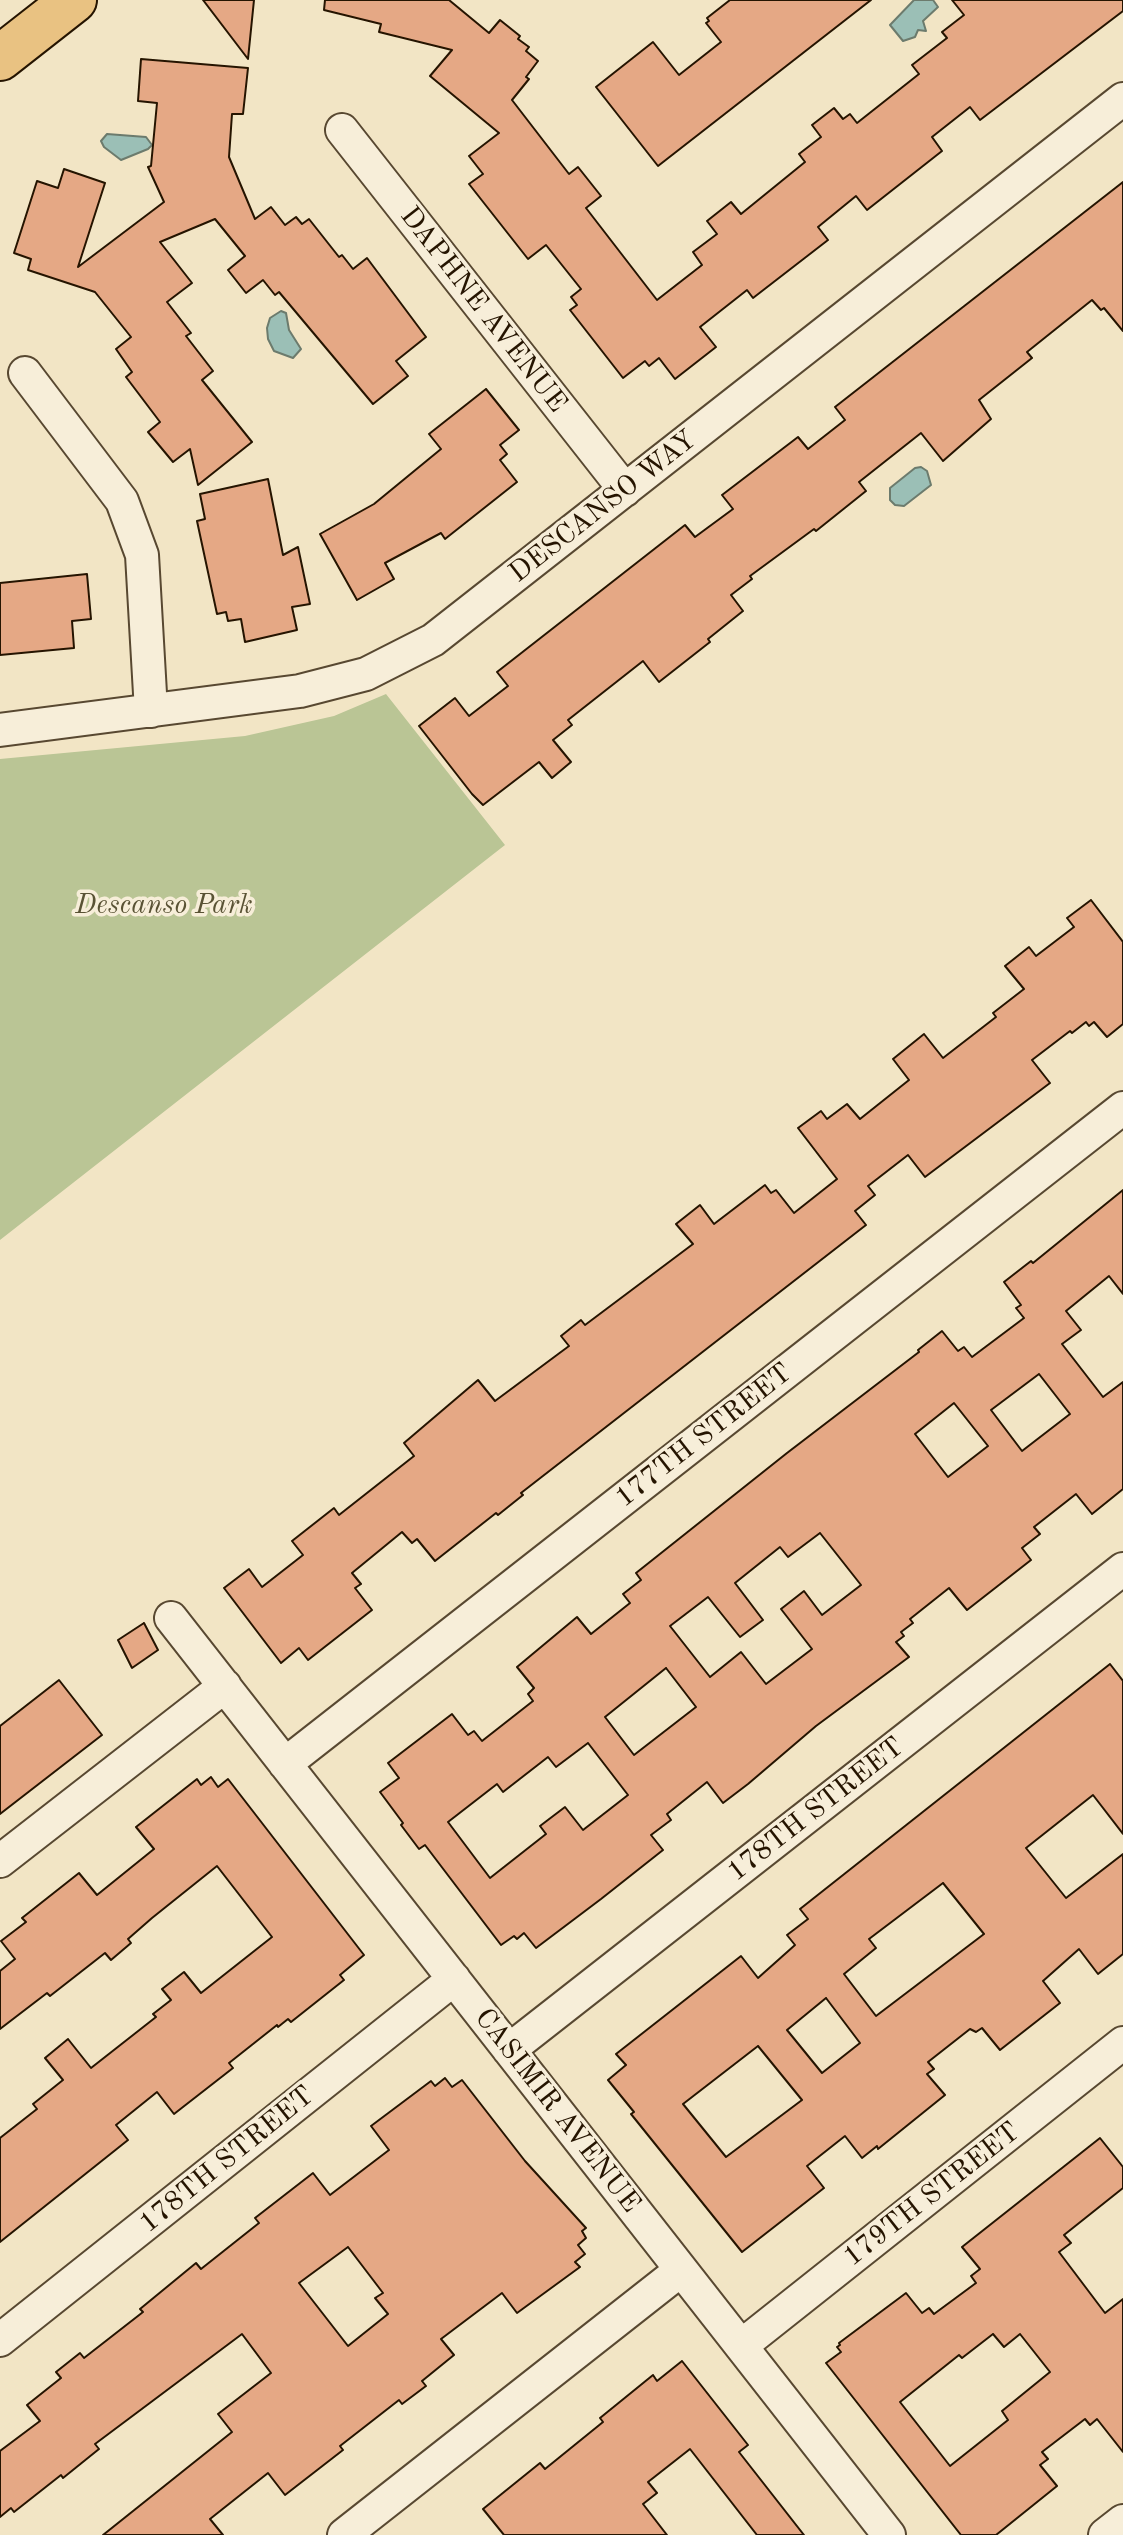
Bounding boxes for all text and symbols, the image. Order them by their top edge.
street label: DAPHNE AVENUE [392,200,574,420]
street label: DESCANSO WAY [503,424,703,590]
park label: Descanso Park [75,889,253,923]
street label: 177TH STREET [609,1357,799,1515]
street label: 178TH STREET [721,1731,911,1889]
street label: CASIMIR AVENUE [467,2002,647,2220]
street label: 178TH STREET [133,2079,321,2241]
street label: 179TH STREET [837,2116,1027,2274]

